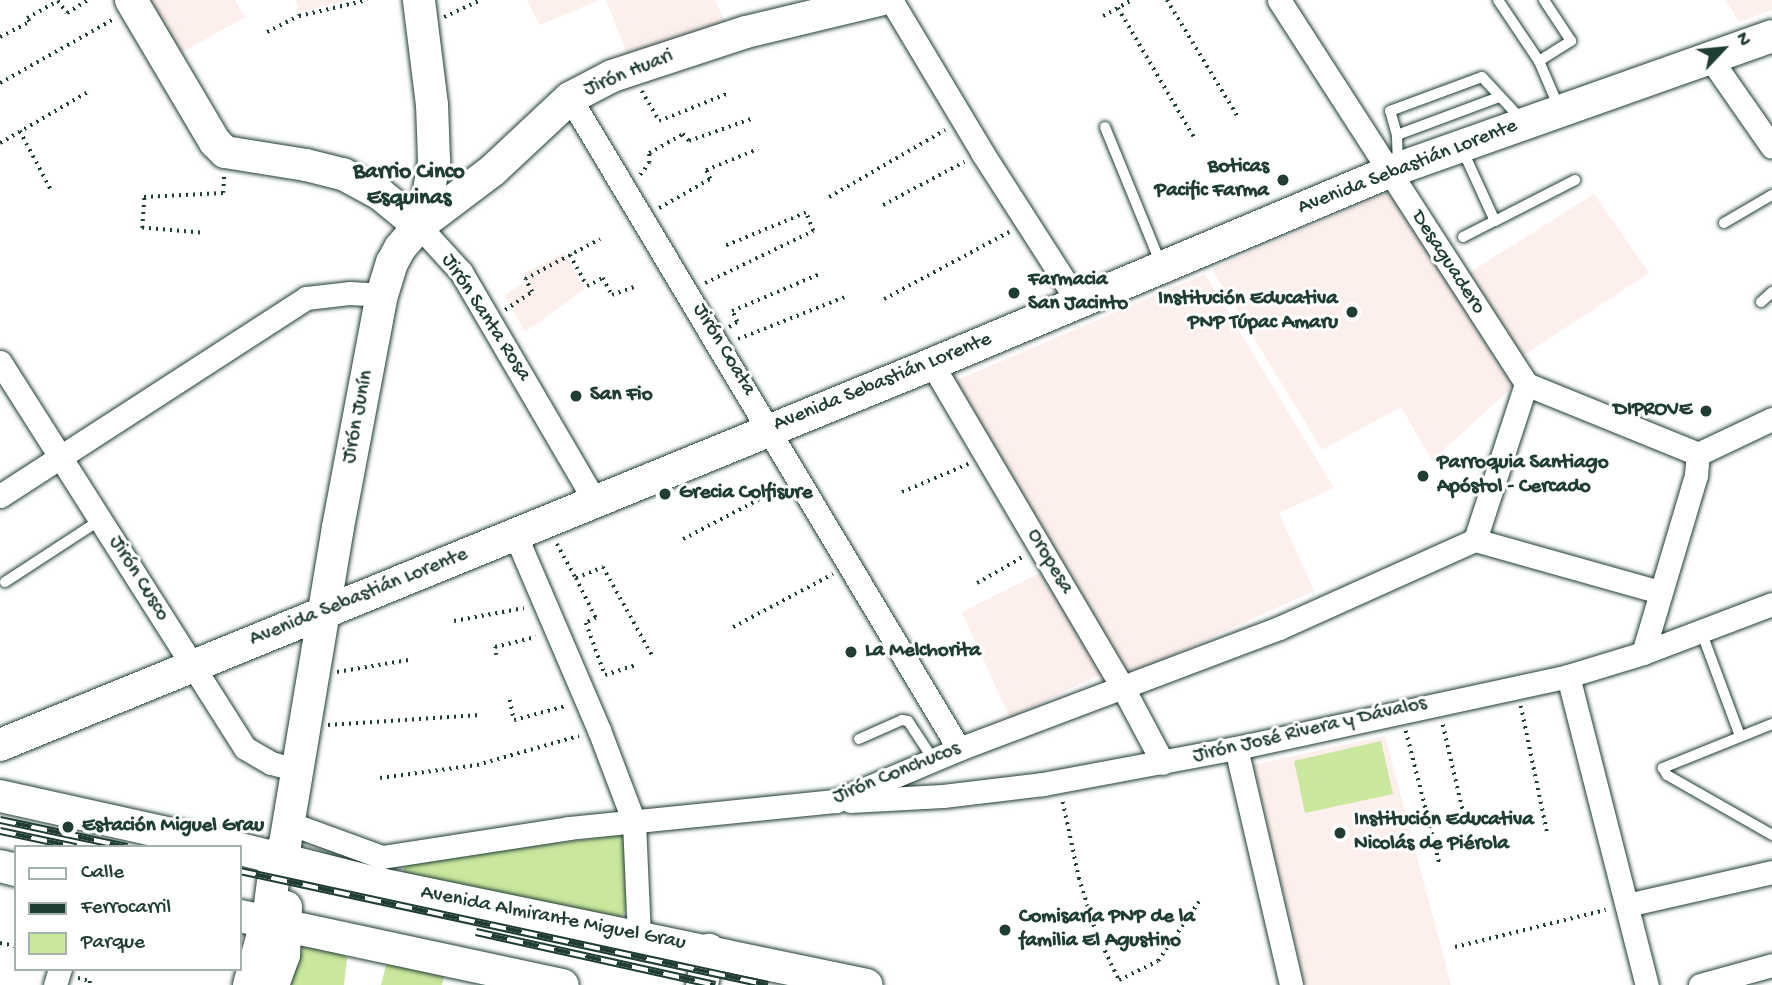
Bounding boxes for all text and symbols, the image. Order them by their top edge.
north arrow [1688,14,1758,84]
text: N [1729,29,1755,50]
street label: Jirón Huari [580,45,678,103]
street label: Avenida Sebastián Lorente [1295,114,1521,222]
place label: Boticas Pacific Farma [1155,155,1269,205]
district label: Barrio Cinco Esquinas [353,159,465,213]
marker: Boticas Pacific Farma [1275,172,1291,188]
street label: Desaguadero [1404,206,1490,320]
street label: Jirón Santa Rosa [434,250,536,386]
place label: Farmacia San Jacinto [1028,268,1128,318]
marker: Farmacia San Jacinto [1006,285,1022,301]
place label: Institución Educativa PNP Túpac Amaru [1158,287,1338,337]
street label: Jirón Coata [686,299,760,401]
marker: Institución Educativa PNP Túpac Amaru [1344,304,1360,320]
street label: Avenida Sebastián Lorente [770,328,996,438]
street label: Jirón Junín [338,368,380,466]
place label: San Fio [590,383,653,409]
marker: San Fio [568,388,584,404]
place label: DIPROVE [1613,398,1692,424]
marker: DIPROVE [1698,403,1714,419]
place label: Parroquia Santiago Apóstol - Cercado [1437,451,1609,501]
marker: Parroquia Santiago Apóstol - Cercado [1415,468,1431,484]
place label: Grecia Colfisure [679,481,813,507]
marker: Grecia Colfisure [657,486,673,502]
street label: Oropesa [1020,525,1078,599]
street label: Jirón Cusco [102,532,174,626]
street label: Avenida Sebastián Lorente [246,543,472,653]
place label: La Melchorita [865,639,981,665]
marker: La Melchorita [843,644,859,660]
street label: Jirón José Rivera y Dávalos [1191,692,1429,770]
street label: Jirón Conchucos [830,737,964,811]
place label: Institución Educativa Nicolás de Piérola [1354,808,1534,858]
place label: Estación Miguel Grau [82,814,264,840]
marker: Estación Miguel Grau [60,819,76,835]
marker: Institución Educativa Nicolás de Piérola [1332,825,1348,841]
legend [14,845,242,971]
text: Calle [81,861,124,886]
street label: Avenida Almirante Miguel Grau [418,881,688,957]
text: Ferrocarril [81,896,171,921]
place label: Comisaría PNP de la familia El Agustino [1019,905,1195,955]
marker: Comisaría PNP de la familia El Agustino [997,922,1013,938]
text: Parque [81,931,145,956]

